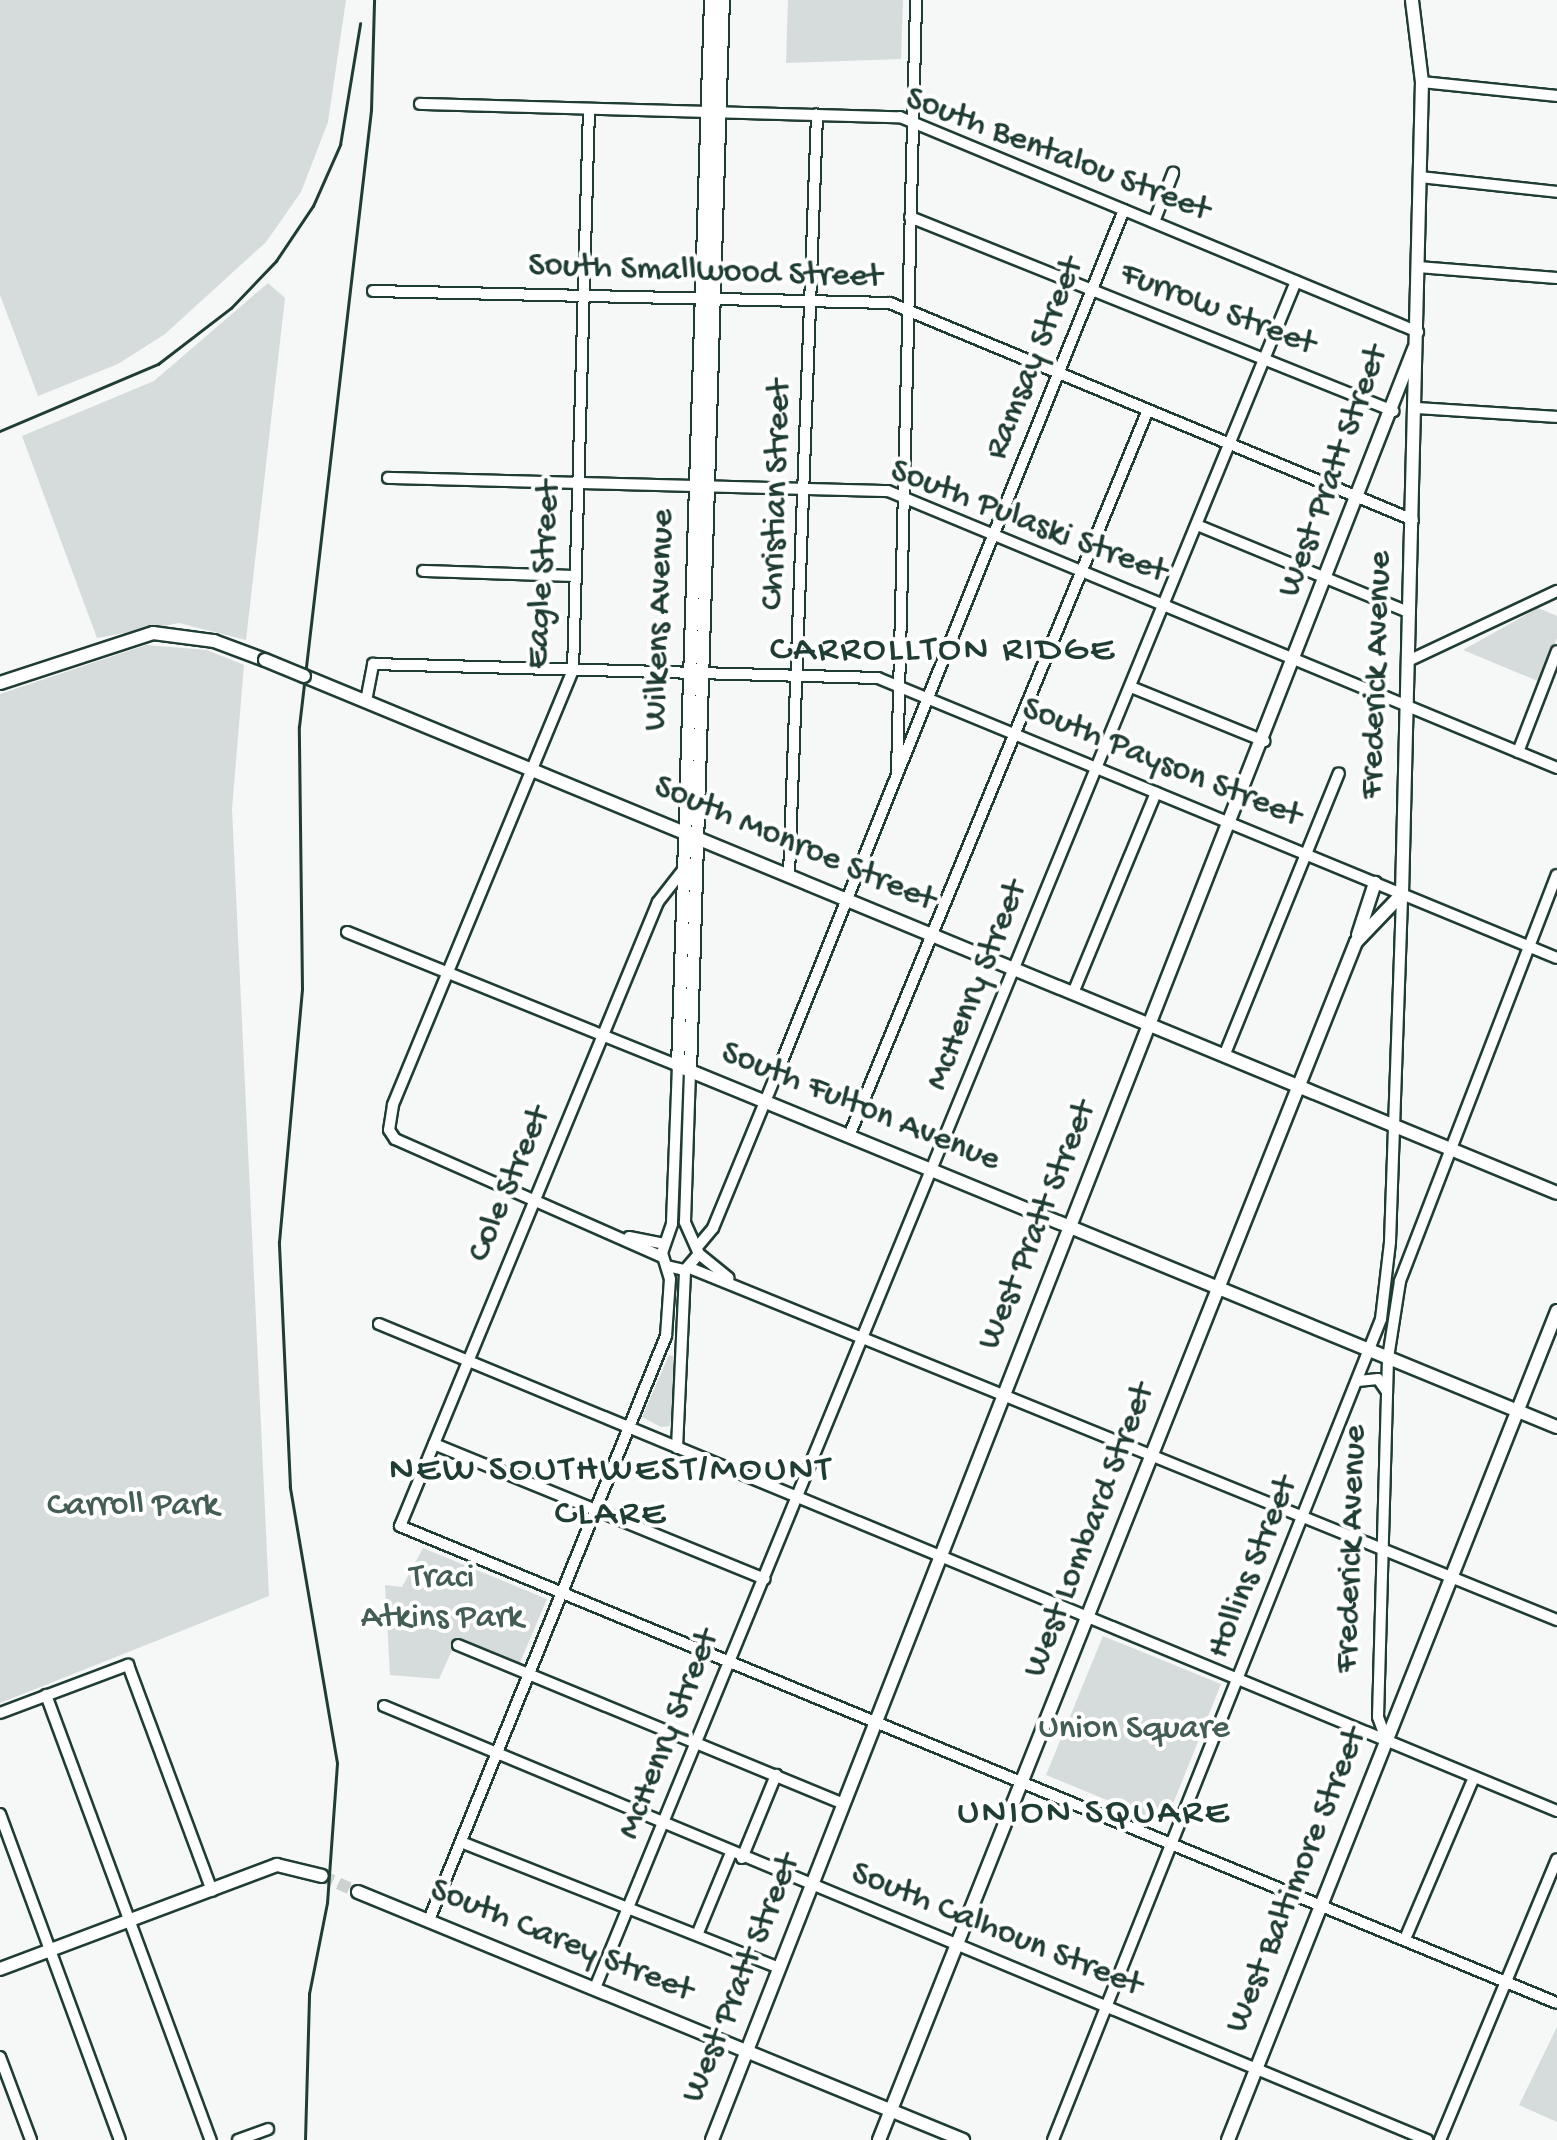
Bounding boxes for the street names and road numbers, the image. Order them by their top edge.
street label: South Bentalou Street [899,79,1215,233]
street label: South Smallwood Street [528,246,882,300]
street label: Ramsay Street [976,252,1096,466]
street label: Furrow Street [1113,254,1321,368]
street label: West Pratt Street [1270,340,1400,604]
street label: Christian Street [753,379,803,611]
street label: South Pulaski Street [884,451,1172,595]
street label: Eagle Street [517,479,573,671]
street label: Wilkens Avenue [636,508,686,732]
street label: Frederick Avenue [1353,550,1403,800]
street label: South Payson Street [1015,689,1307,839]
street label: South Monroe Street [647,767,941,923]
street label: McHenry Street [917,875,1039,1097]
street label: South Fulton Avenue [714,1033,1006,1183]
street label: West Pratt Street [970,1095,1108,1357]
street label: Cole Street [460,1101,562,1269]
street label: West Lombard Street [1016,1378,1166,1684]
street label: Frederick Avenue [1328,1424,1378,1674]
street label: Hollins Street [1199,1471,1309,1665]
street label: McHenry Street [609,1624,731,1846]
street label: West Baltimore Street [1218,1722,1378,2040]
street label: West Pratt Street [674,1848,812,2110]
street label: South Calhoun Street [844,1853,1148,2009]
street label: South Carey Street [423,1870,699,2014]

